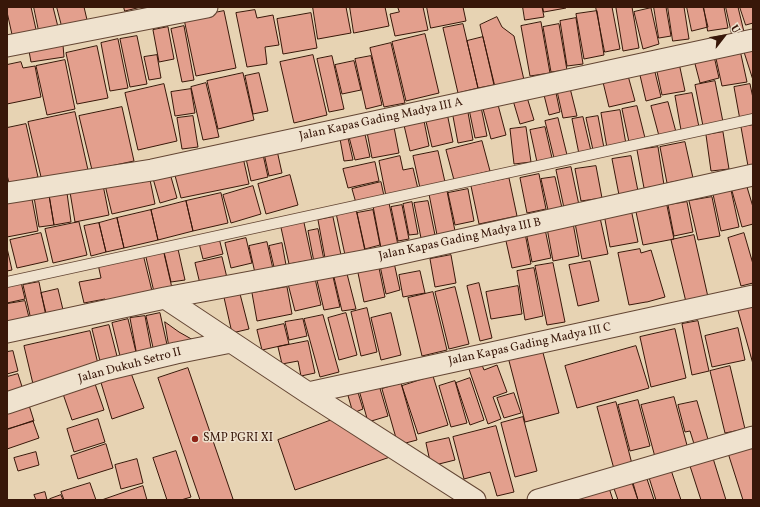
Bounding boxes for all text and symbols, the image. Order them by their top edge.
north arrow [704,16,744,56]
text: U [726,22,743,37]
street label: Jalan Kapas Gading Madya III A [298,96,464,144]
street label: Jalan Kapas Gading Madya III B [377,216,543,264]
street label: Jalan Kapas Gading Madya III C [447,321,613,369]
street label: Jalan Dukuh Setro II [77,345,183,387]
place label: SMP PGRI XI [203,432,273,446]
marker: SMP PGRI XI [190,434,200,444]

